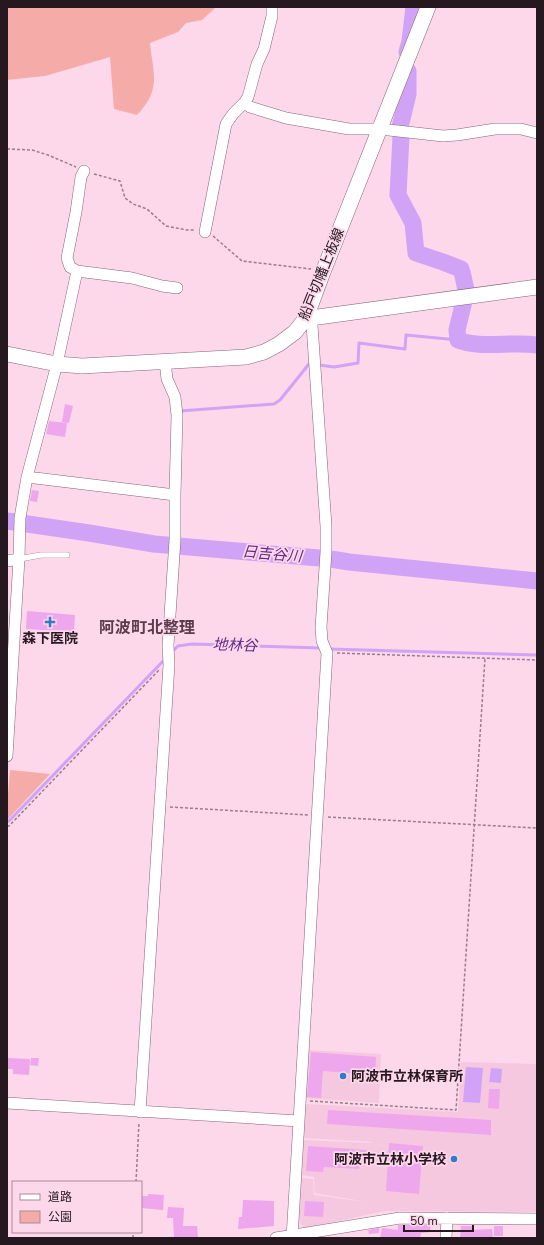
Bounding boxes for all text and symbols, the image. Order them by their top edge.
street label: 船戸切幡上板線 [294,225,349,323]
water label: 日吉谷川 [241,541,305,567]
marker: 森下医院 [44,616,56,628]
district label: 阿波町北整理 [99,617,195,639]
place label: 森下医院 [22,629,78,648]
water label: 地林谷 [212,634,260,656]
place label: 阿波市立林保育所 [351,1067,463,1086]
marker: 阿波市立林保育所 [338,1071,348,1081]
place label: 阿波市立林小学校 [334,1150,446,1169]
marker: 阿波市立林小学校 [449,1154,459,1164]
legend [12,1181,142,1233]
text: 道路 [48,1189,72,1205]
scale bar [404,1207,473,1233]
text: 公園 [48,1209,72,1225]
text: 50 m [410,1213,438,1229]

